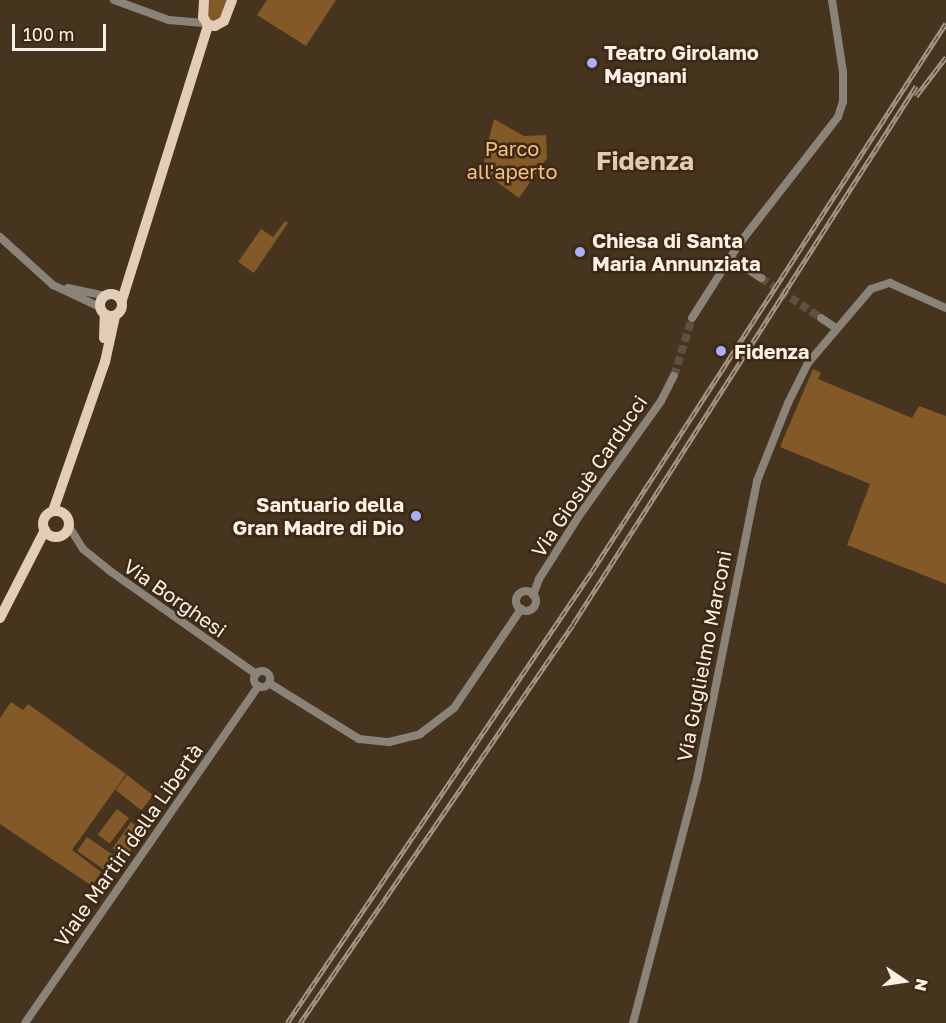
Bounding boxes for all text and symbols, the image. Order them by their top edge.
scale bar [15,12,110,50]
text: 100 m [23,23,74,45]
place label: Teatro Girolamo Magnani [604,40,759,87]
marker: Teatro Girolamo Magnani [585,56,599,70]
park label: Parco all'aperto [466,137,558,184]
district label: Fidenza [596,145,694,177]
place label: Chiesa di Santa Maria Annunziata [592,228,761,275]
marker: Chiesa di Santa Maria Annunziata [573,245,587,259]
place label: Fidenza [734,339,809,363]
marker: Fidenza [712,342,730,360]
street label: Via Giosuè Carducci [526,391,652,561]
place label: Santuario della Gran Madre di Dio [233,492,404,539]
marker: Santuario della Gran Madre di Dio [409,509,423,523]
street label: Via Guglielmo Marconi [672,548,736,764]
street label: Via Borghesi [119,554,231,642]
street label: Viale Martiri della Libertà [49,739,207,951]
north arrow [874,951,934,1011]
text: N [910,977,933,993]

